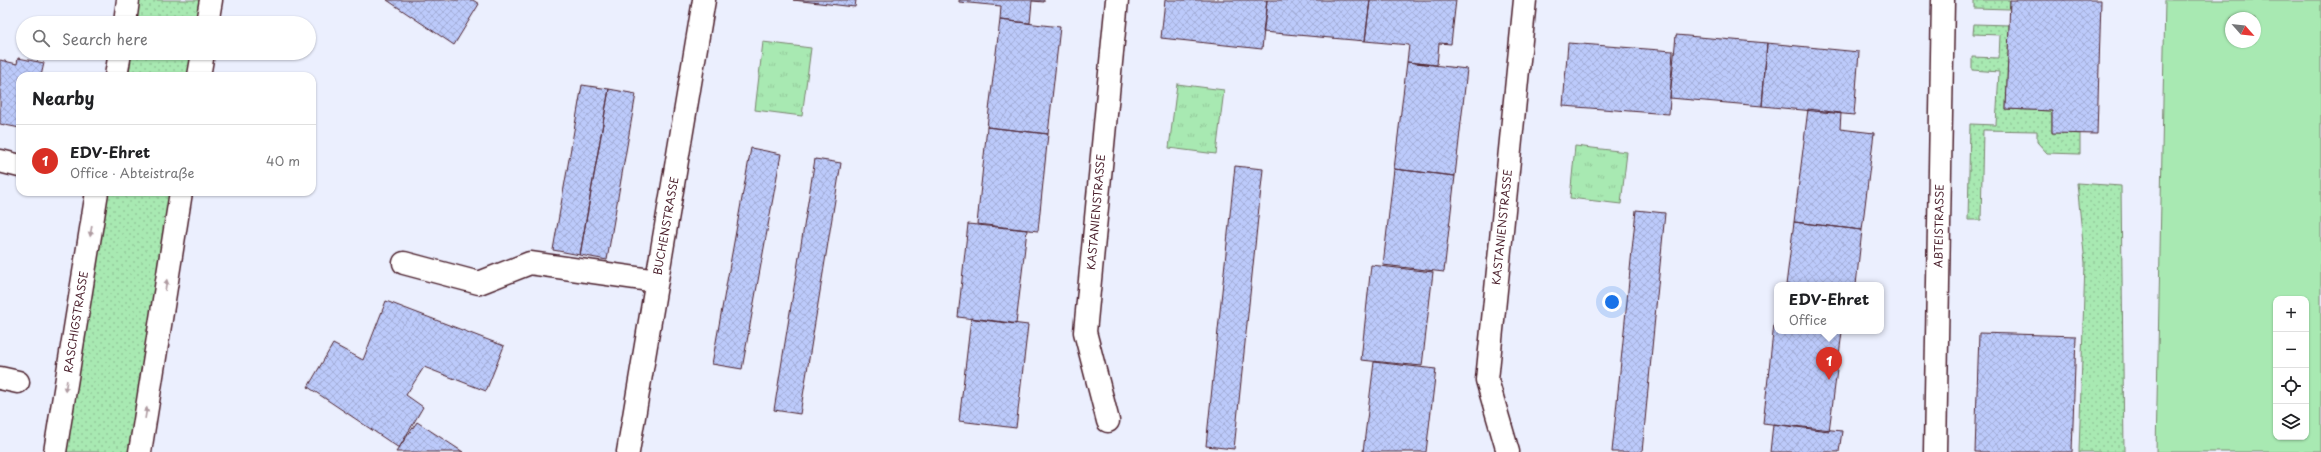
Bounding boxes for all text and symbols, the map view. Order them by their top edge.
north arrow [2225,12,2261,48]
search box [16,16,316,60]
icon: search [30,27,52,49]
text: Search here [62,27,148,50]
text: Nearby [32,85,94,111]
text: EDV-Ehret [70,140,150,163]
text: 1 [42,151,48,170]
text: 40 m [266,151,300,170]
street label: KASTANIENSTRASSE [1082,153,1109,271]
text: Office · Abteistraße [70,163,194,182]
street label: KASTANIENSTRASSE [1487,168,1516,286]
street label: BUCHENSTRASSE [648,175,683,276]
street label: ABTEISTRASSE [1929,184,1948,268]
one-way arrow [88,224,94,237]
street label: RASCHIGSTRASSE [59,270,92,374]
one-way arrow [163,279,169,291]
popup [1774,282,1884,334]
text: EDV-Ehret [1789,287,1869,310]
your location [1602,292,1622,312]
map controls [2273,296,2309,440]
button: + [2273,296,2309,332]
text: Office [1789,310,1827,329]
button: − [2273,332,2309,368]
pin: 1 [1816,347,1842,380]
button: locate [2273,368,2309,404]
one-way arrow [63,380,69,393]
button: layers [2273,404,2309,440]
one-way arrow [143,407,149,420]

